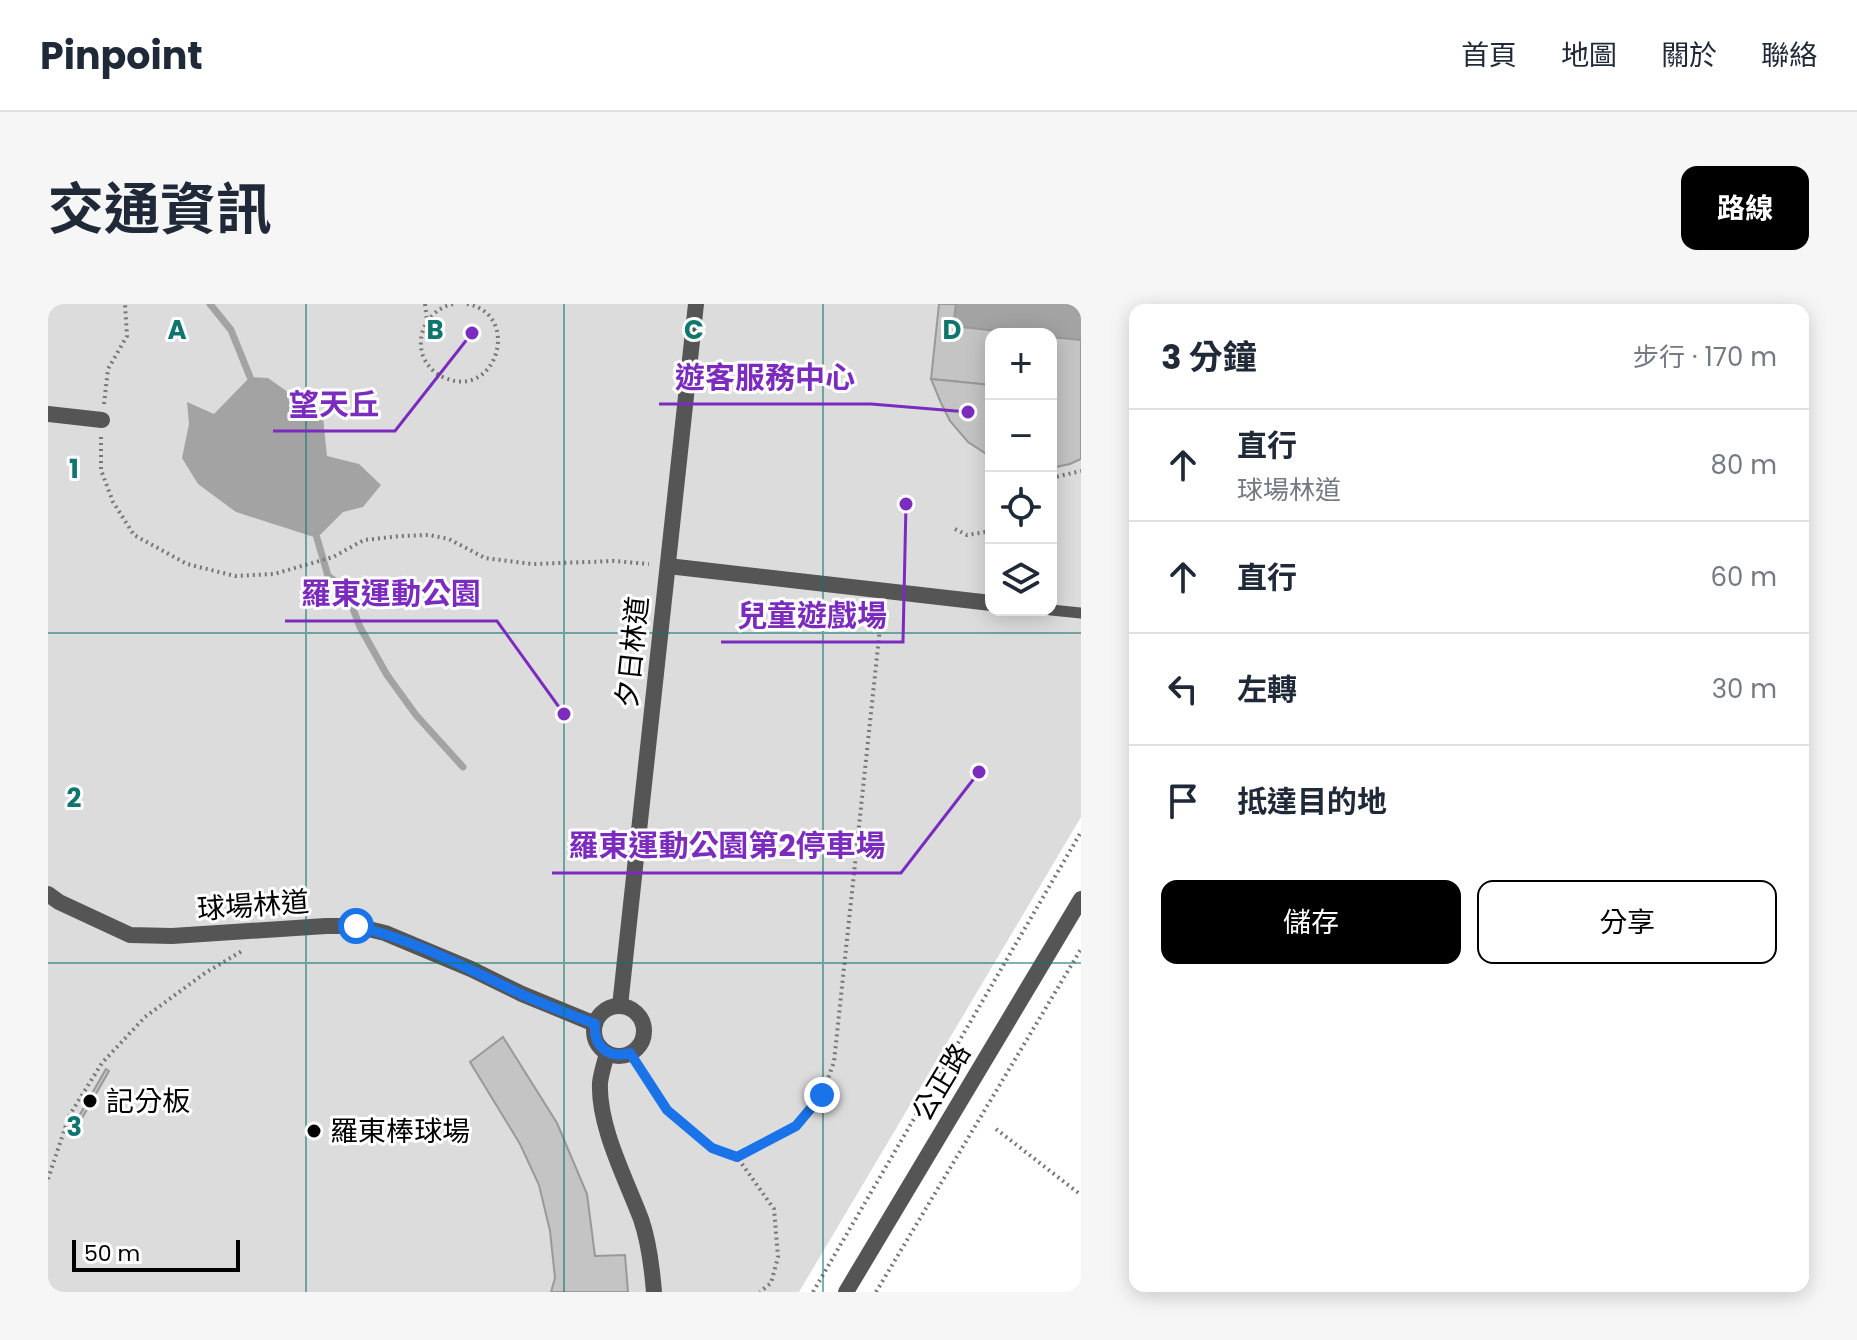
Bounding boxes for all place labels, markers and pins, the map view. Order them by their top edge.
callout: 遊客服務中心 [659,350,871,404]
callout: 望天丘 [273,377,395,431]
callout: 羅東運動公園 [285,567,497,621]
callout: 兒童遊戲場 [721,588,903,642]
callout: 羅東運動公園第2停車場 [552,819,901,873]
place label: 記分板 [106,1082,190,1121]
marker: 記分板 [81,1092,99,1110]
place label: 羅東棒球場 [330,1112,470,1151]
marker: 羅東棒球場 [305,1122,323,1140]

